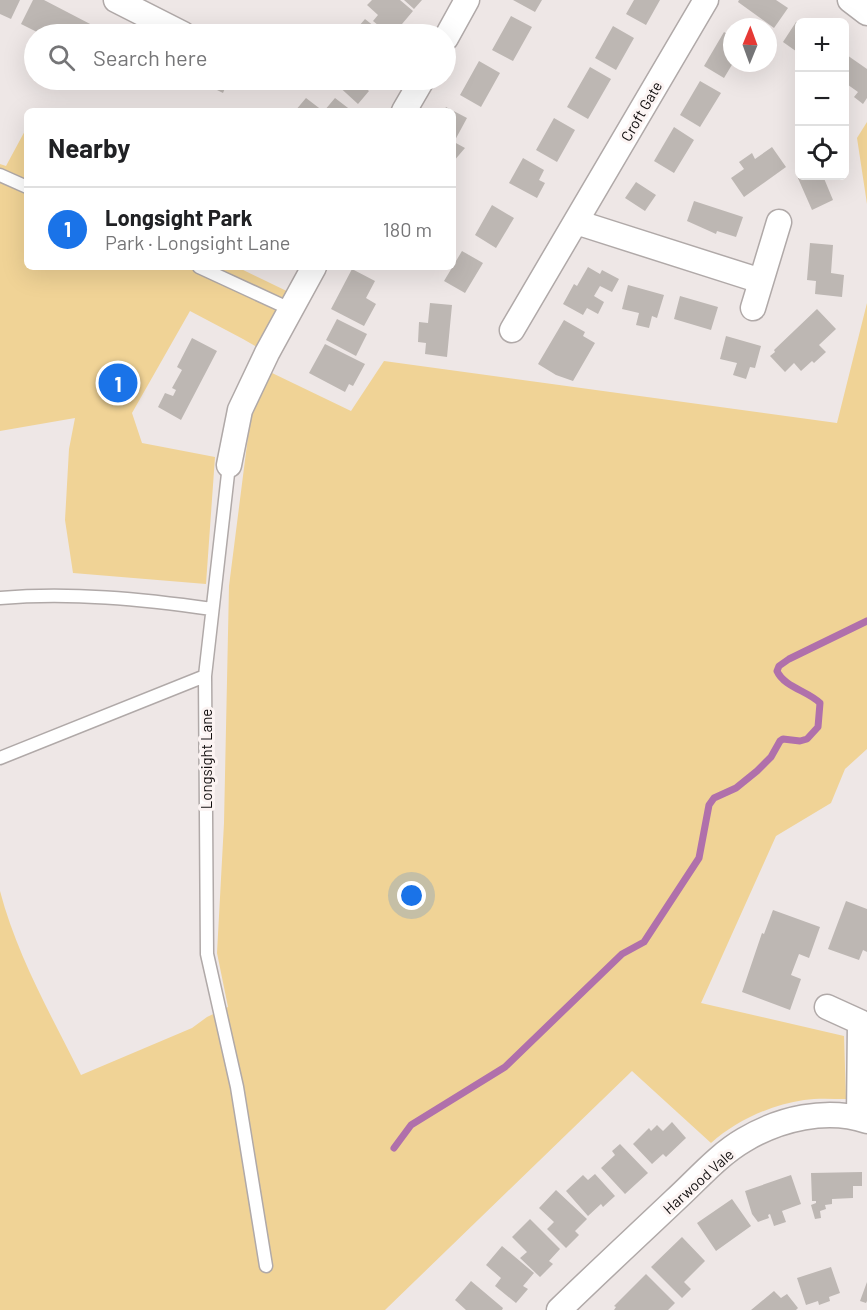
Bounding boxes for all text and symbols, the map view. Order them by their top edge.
north arrow [723,18,777,72]
map controls [795,18,849,180]
button: + [795,18,849,72]
search box [24,24,456,90]
icon: search [45,41,78,74]
text: Search here [93,44,207,70]
button: − [795,72,849,126]
street label: Croft Gate [617,78,665,144]
button: locate [795,126,849,180]
text: Nearby [48,132,130,163]
text: Longsight Park [105,204,252,230]
text: 1 [64,217,71,241]
text: 180 m [383,217,432,241]
text: Park · Longsight Lane [105,230,290,254]
pin: 1 [98,360,138,406]
street label: Longsight Lane [197,709,215,809]
your location [397,881,426,910]
street label: Harwood Vale [659,1145,737,1217]

